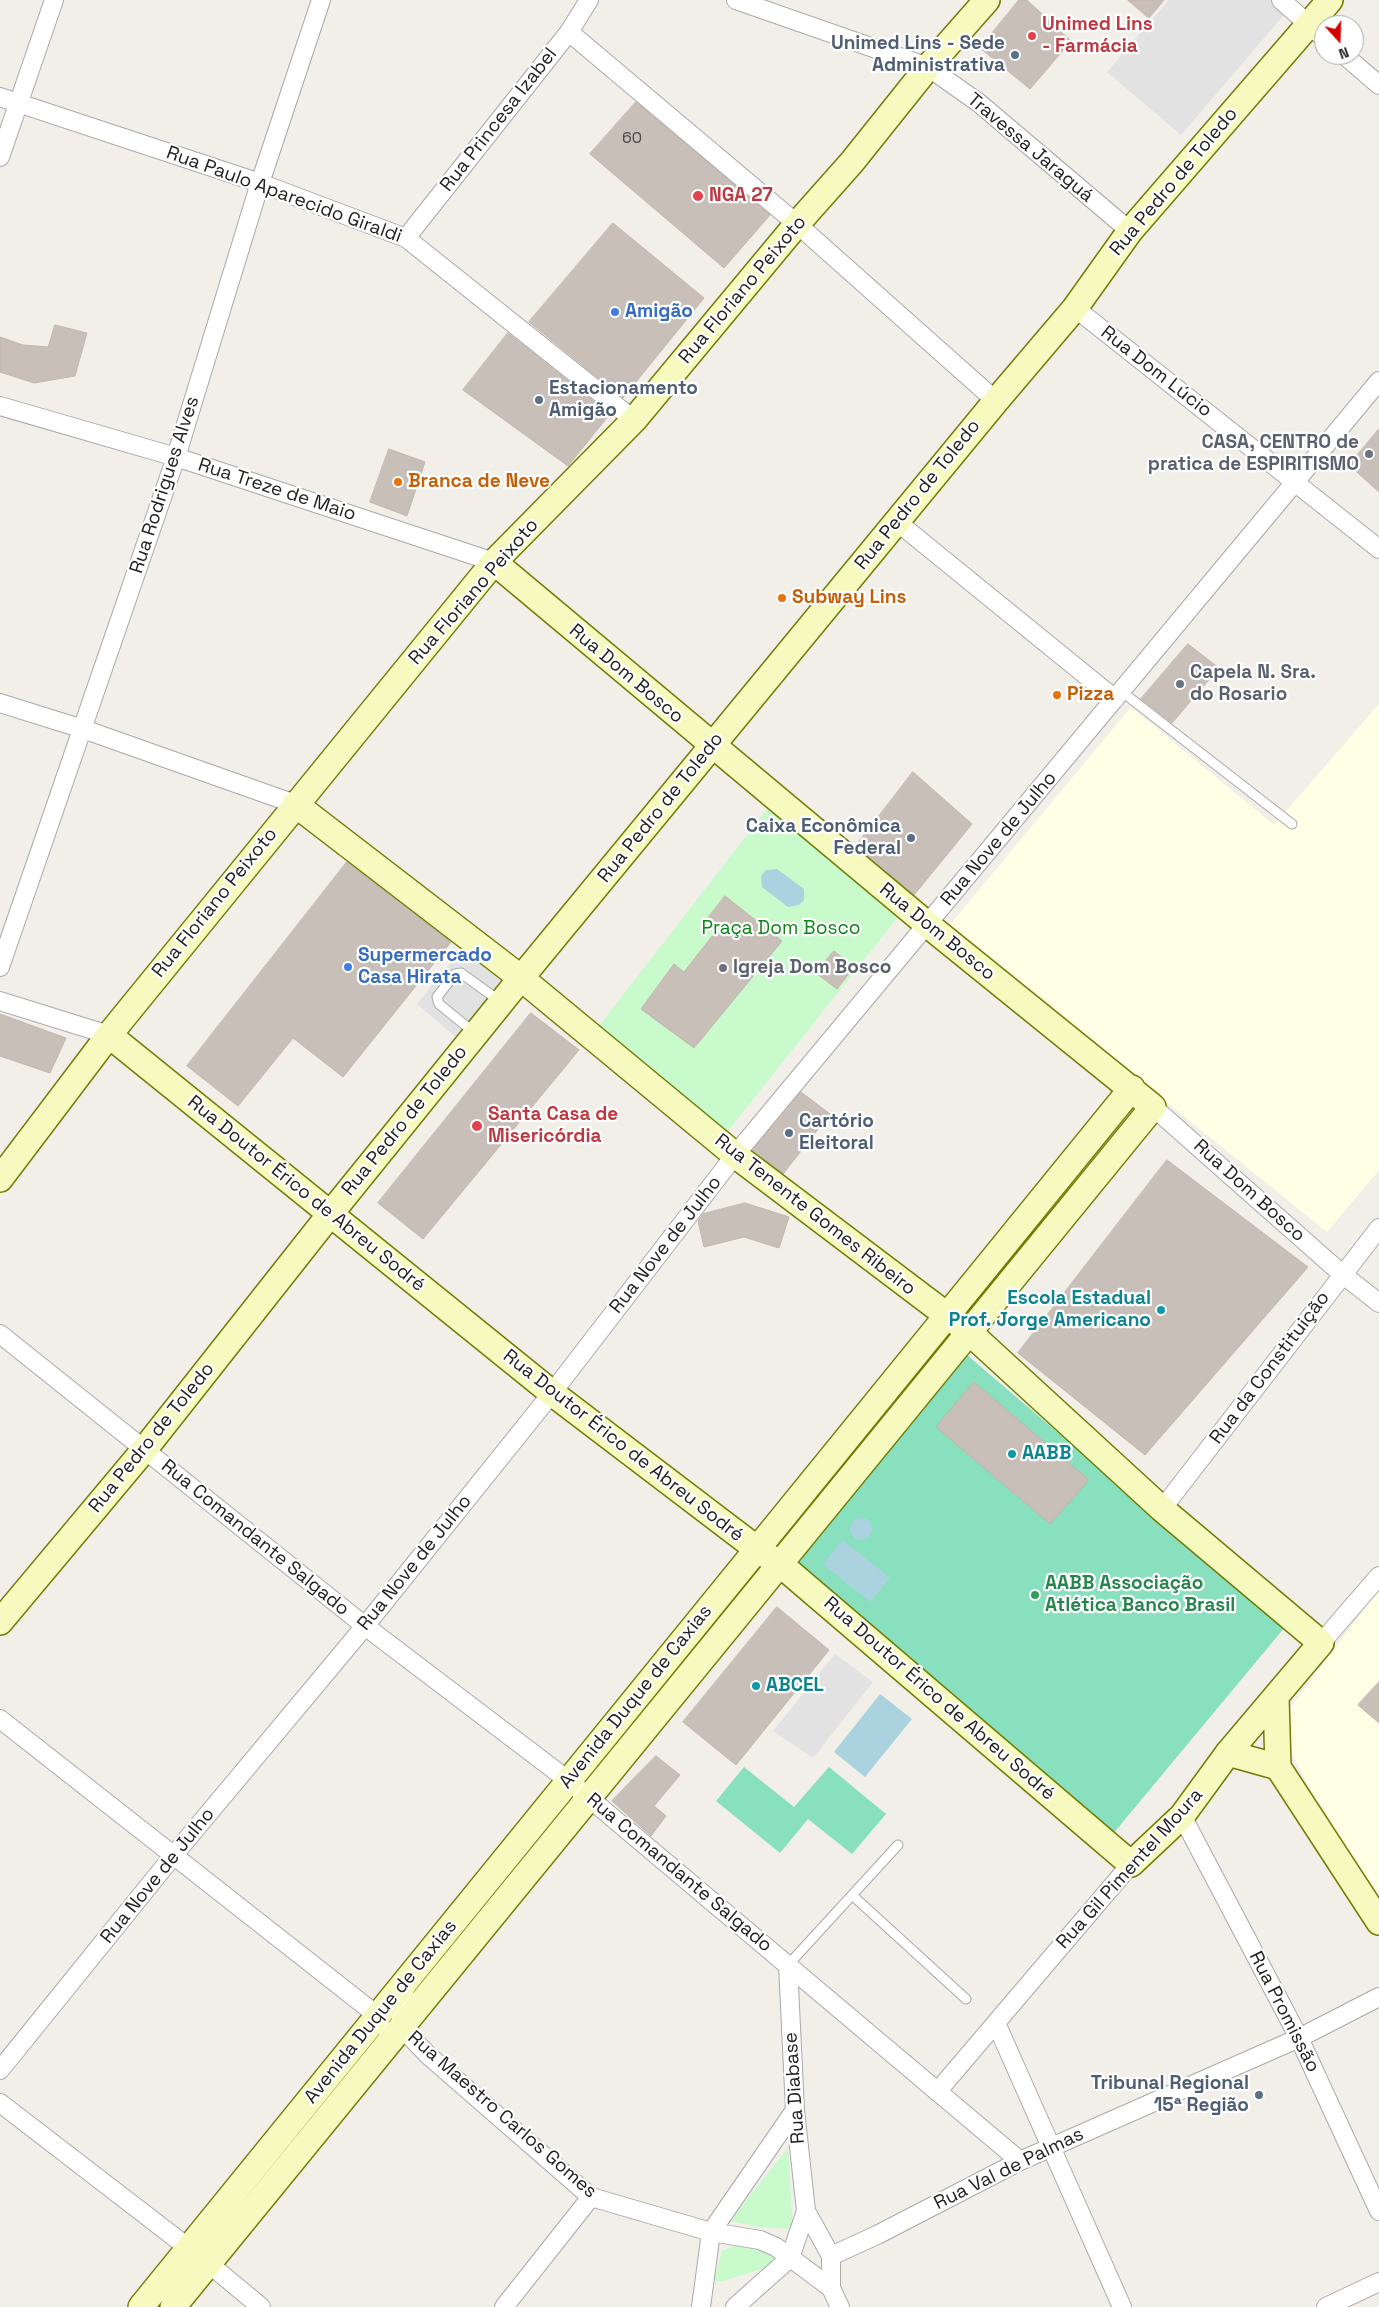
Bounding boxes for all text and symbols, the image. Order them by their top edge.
place label: Unimed Lins - Farmácia [1042,14,1153,58]
north arrow [1314,15,1364,65]
marker: Unimed Lins - Farmácia [1026,30,1038,42]
place label: Unimed Lins - Sede Administrativa [831,33,1005,77]
text: N [1336,43,1351,63]
street label: Rua Princesa Izabel [436,44,562,196]
marker: Unimed Lins - Sede Administrativa [1009,49,1021,61]
street label: Travessa Jaraguá [962,89,1098,207]
street label: Rua Pedro de Toledo [1105,103,1243,261]
house number: 60 [622,129,642,149]
street label: Rua Paulo Aparecido Giraldi [163,142,405,248]
place label: NGA 27 [709,185,773,207]
marker: NGA 27 [691,189,705,203]
street label: Rua Floriano Peixoto [674,211,812,369]
place label: Amigão [625,301,693,323]
marker: Amigão [609,306,621,318]
street label: Rua Dom Lúcio [1096,322,1216,422]
place label: Estacionamento Amigão [549,378,698,422]
street label: Rua Rodrigues Alves [126,394,204,576]
marker: Estacionamento Amigão [533,394,545,406]
street label: Rua Pedro de Toledo [850,415,986,575]
place label: CASA, CENTRO de pratica de ESPIRITISMO [1148,432,1359,476]
marker: CASA, CENTRO de pratica de ESPIRITISMO [1363,448,1375,460]
street label: Rua Treze de Maio [195,454,359,526]
place label: Branca de Neve [408,471,550,493]
marker: Branca de Neve [392,476,404,488]
street label: Rua Floriano Peixoto [404,514,544,670]
place label: Subway Lins [792,587,906,609]
marker: Subway Lins [776,592,788,604]
street label: Rua Dom Bosco [564,619,688,729]
place label: Capela N. Sra. do Rosario [1190,662,1316,706]
marker: Capela N. Sra. do Rosario [1174,678,1186,690]
place label: Pizza [1067,684,1114,706]
marker: Pizza [1051,689,1063,701]
street label: Rua Pedro de Toledo [593,728,729,888]
street label: Rua Nove de Julho [936,767,1062,911]
place label: Caixa Econômica Federal [746,816,901,860]
street label: Rua Floriano Peixoto [148,823,282,983]
marker: Caixa Econômica Federal [905,832,917,844]
street label: Rua Dom Bosco [874,878,1000,986]
park label: Praça Dom Bosco [701,918,861,940]
place label: Supermercado Casa Hirata [358,945,492,989]
place label: Igreja Dom Bosco [733,957,891,979]
marker: Supermercado Casa Hirata [342,961,354,973]
marker: Igreja Dom Bosco [717,962,729,974]
street label: Rua Pedro de Toledo [337,1041,473,1201]
street label: Rua Doutor Érico de Abreu Sodré [183,1091,429,1297]
place label: Santa Casa de Misericórdia [488,1104,618,1148]
place label: Cartório Eleitoral [799,1111,874,1155]
marker: Santa Casa de Misericórdia [470,1119,484,1133]
marker: Cartório Eleitoral [783,1127,795,1139]
street label: Rua Tenente Gomes Ribeiro [710,1129,920,1301]
street label: Rua Dom Bosco [1188,1135,1310,1247]
street label: Rua Nove de Julho [605,1172,727,1318]
street label: Rua da Constituição [1205,1287,1335,1449]
place label: Escola Estadual Prof. Jorge Americano [949,1288,1151,1332]
marker: Escola Estadual Prof. Jorge Americano [1155,1304,1167,1316]
street label: Rua Doutor Érico de Abreu Sodré [498,1345,748,1547]
street label: Rua Pedro de Toledo [84,1358,220,1518]
place label: AABB [1022,1443,1071,1465]
marker: AABB [1006,1448,1018,1460]
street label: Rua Comandante Salgado [156,1455,354,1621]
street label: Rua Nove de Julho [353,1490,477,1636]
place label: AABB Associação Atlética Banco Brasil [1045,1573,1235,1617]
marker: AABB Associação Atlética Banco Brasil [1029,1589,1041,1601]
street label: Rua Doutor Érico de Abreu Sodré [819,1592,1059,1806]
street label: Avenida Duque de Caxias [555,1601,717,1793]
place label: ABCEL [766,1675,824,1697]
marker: ABCEL [750,1680,762,1692]
street label: Rua Gil Pimentel Moura [1052,1784,1208,1954]
street label: Rua Comandante Salgado [582,1789,776,1957]
street label: Rua Nove de Julho [96,1803,220,1949]
street label: Avenida Duque de Caxias [300,1916,462,2108]
street label: Rua Promissão [1244,1948,1324,2076]
street label: Rua Maestro Carlos Gomes [403,2027,601,2203]
street label: Rua Diabase [780,2031,810,2145]
place label: Tribunal Regional 15ª Região [1091,2073,1249,2117]
marker: Tribunal Regional 15ª Região [1253,2089,1265,2101]
street label: Rua Val de Palmas [931,2123,1087,2215]

